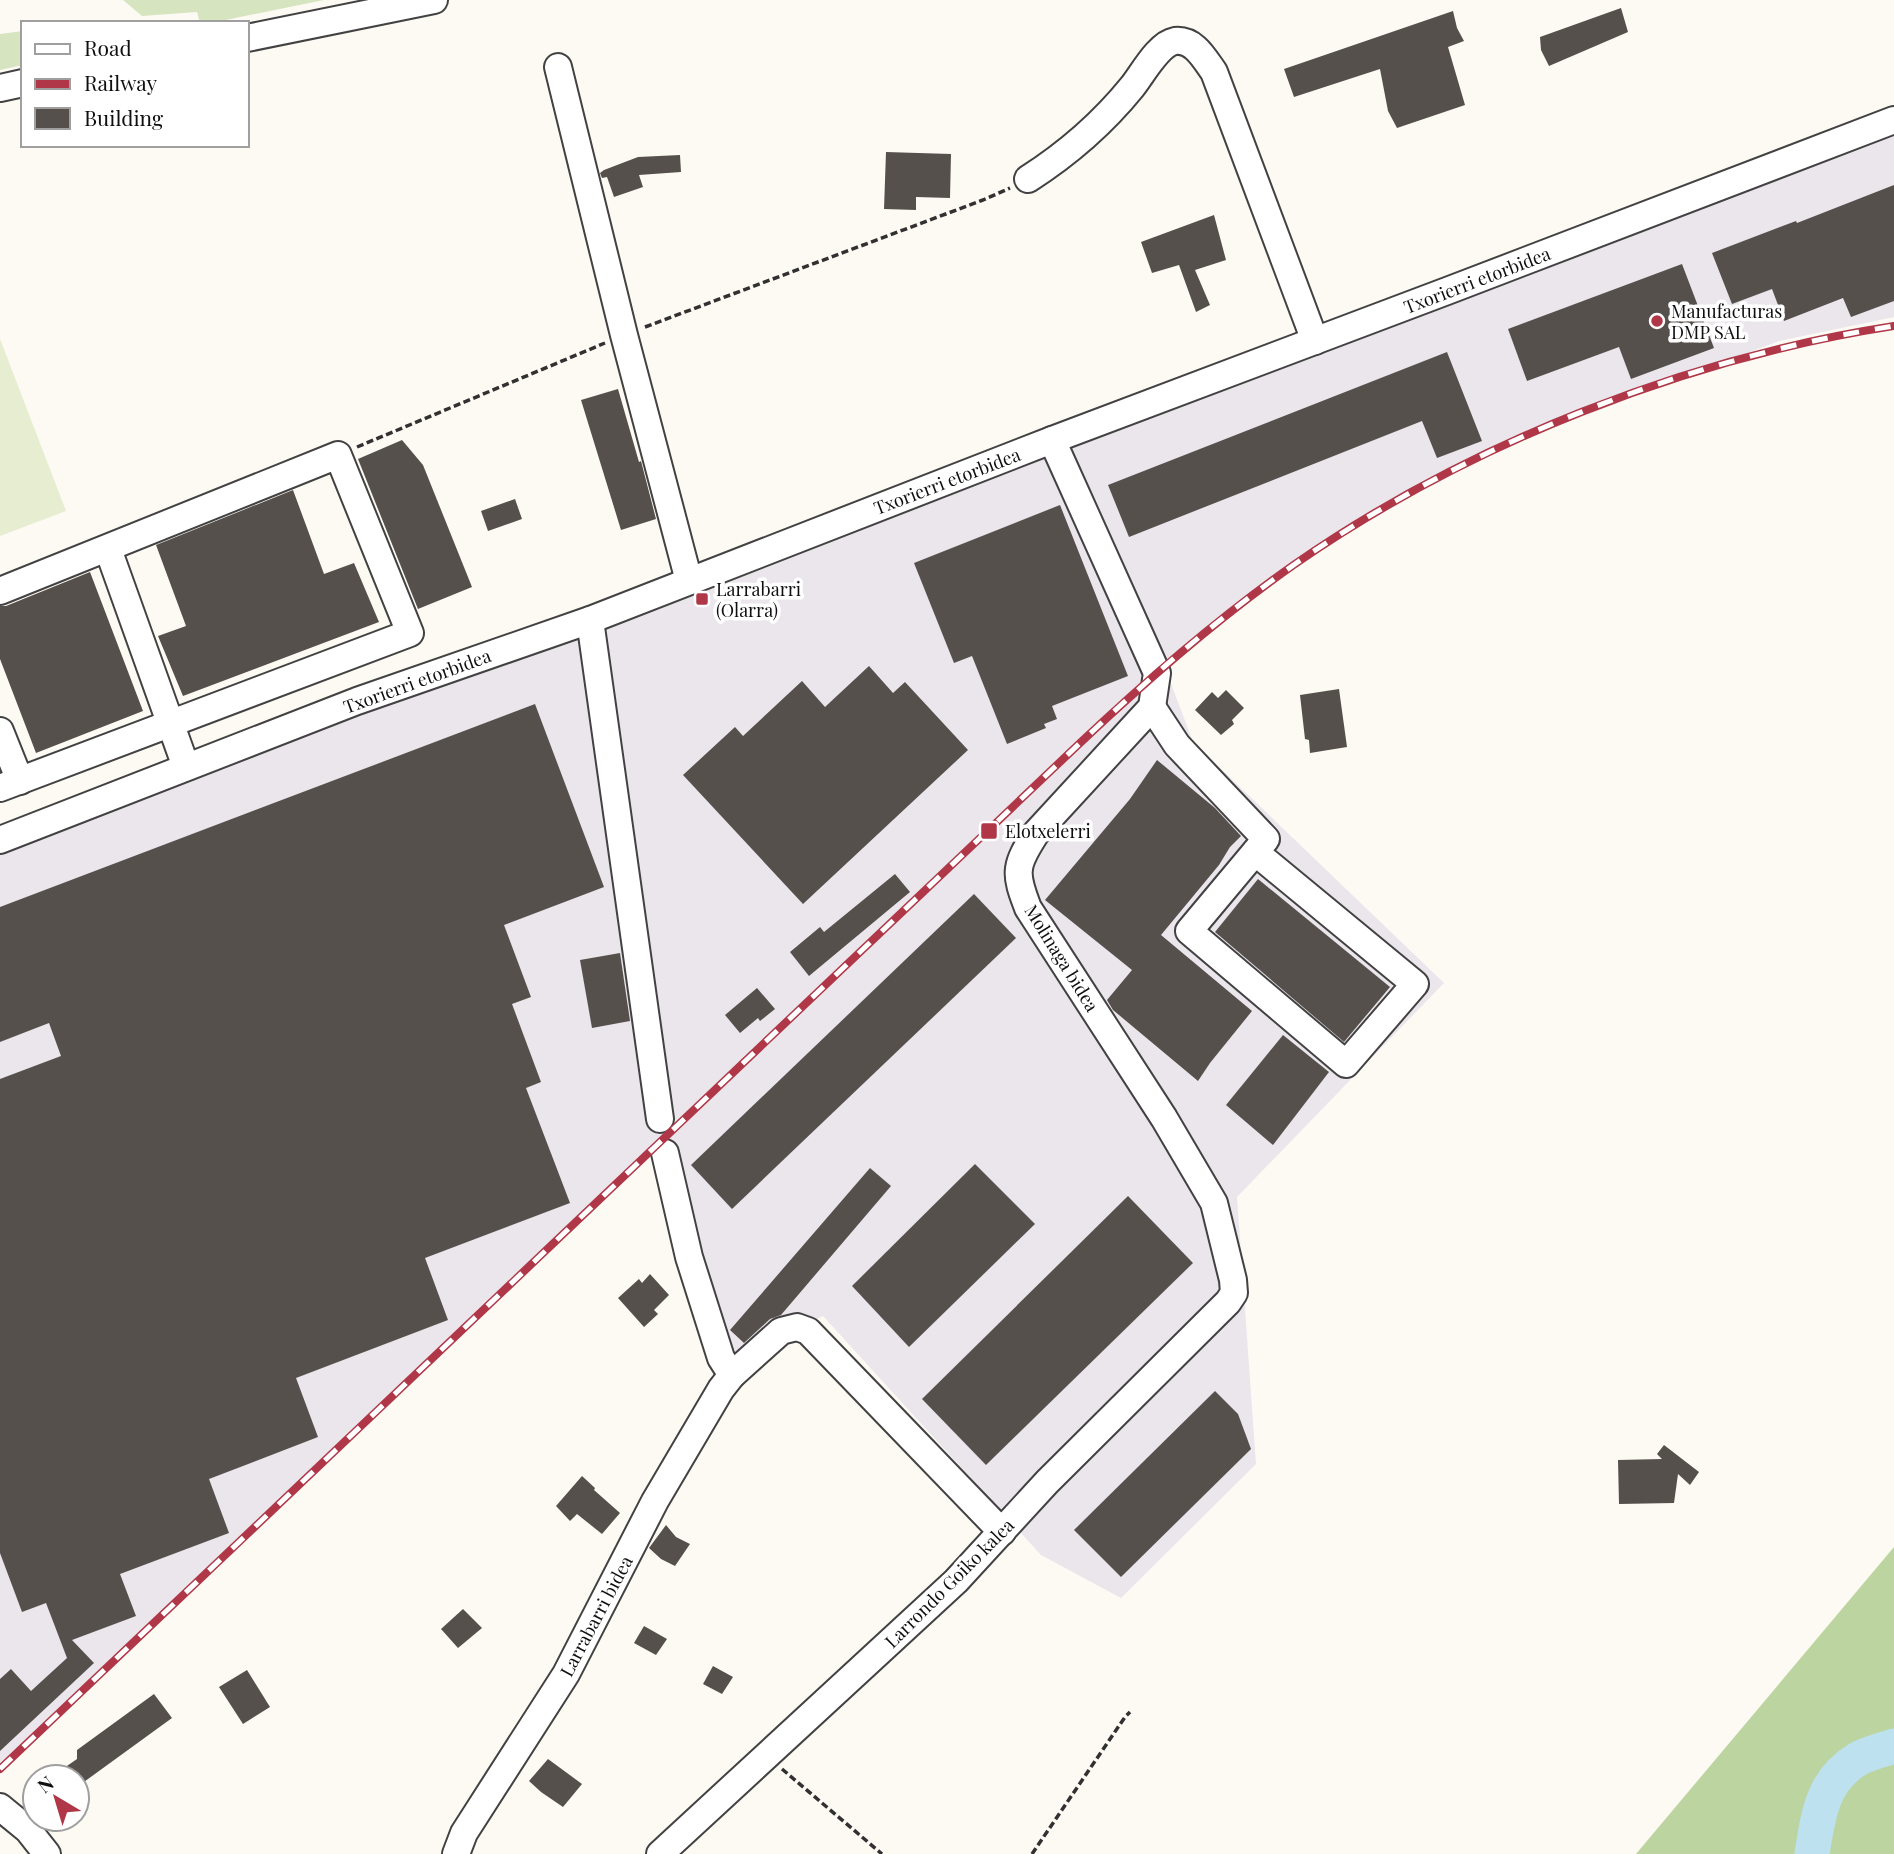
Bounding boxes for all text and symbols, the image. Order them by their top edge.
legend [21,21,248,147]
text: Road [84,33,132,61]
text: Railway [84,68,158,96]
text: Building [84,103,163,131]
street label: Txorierri etorbidea [1400,241,1554,319]
place label: Manufacturas DMP SAL [1671,299,1782,344]
marker: Manufacturas DMP SAL [1649,313,1665,329]
street label: Txorierri etorbidea [870,442,1024,520]
place label: Larrabarri (Olarra) [716,577,801,622]
marker: Larrabarri (Olarra) [694,591,710,607]
street label: Txorierri etorbidea [340,643,494,719]
place label: Elotxelerri [1005,819,1091,843]
marker: Elotxelerri [979,821,999,841]
street label: Molinaga bidea [1020,900,1104,1016]
street label: Larrondo Goiko kalea [879,1513,1019,1653]
street label: Larrabarri bidea [554,1551,638,1681]
north arrow [21,1763,91,1833]
text: N [32,1769,59,1798]

